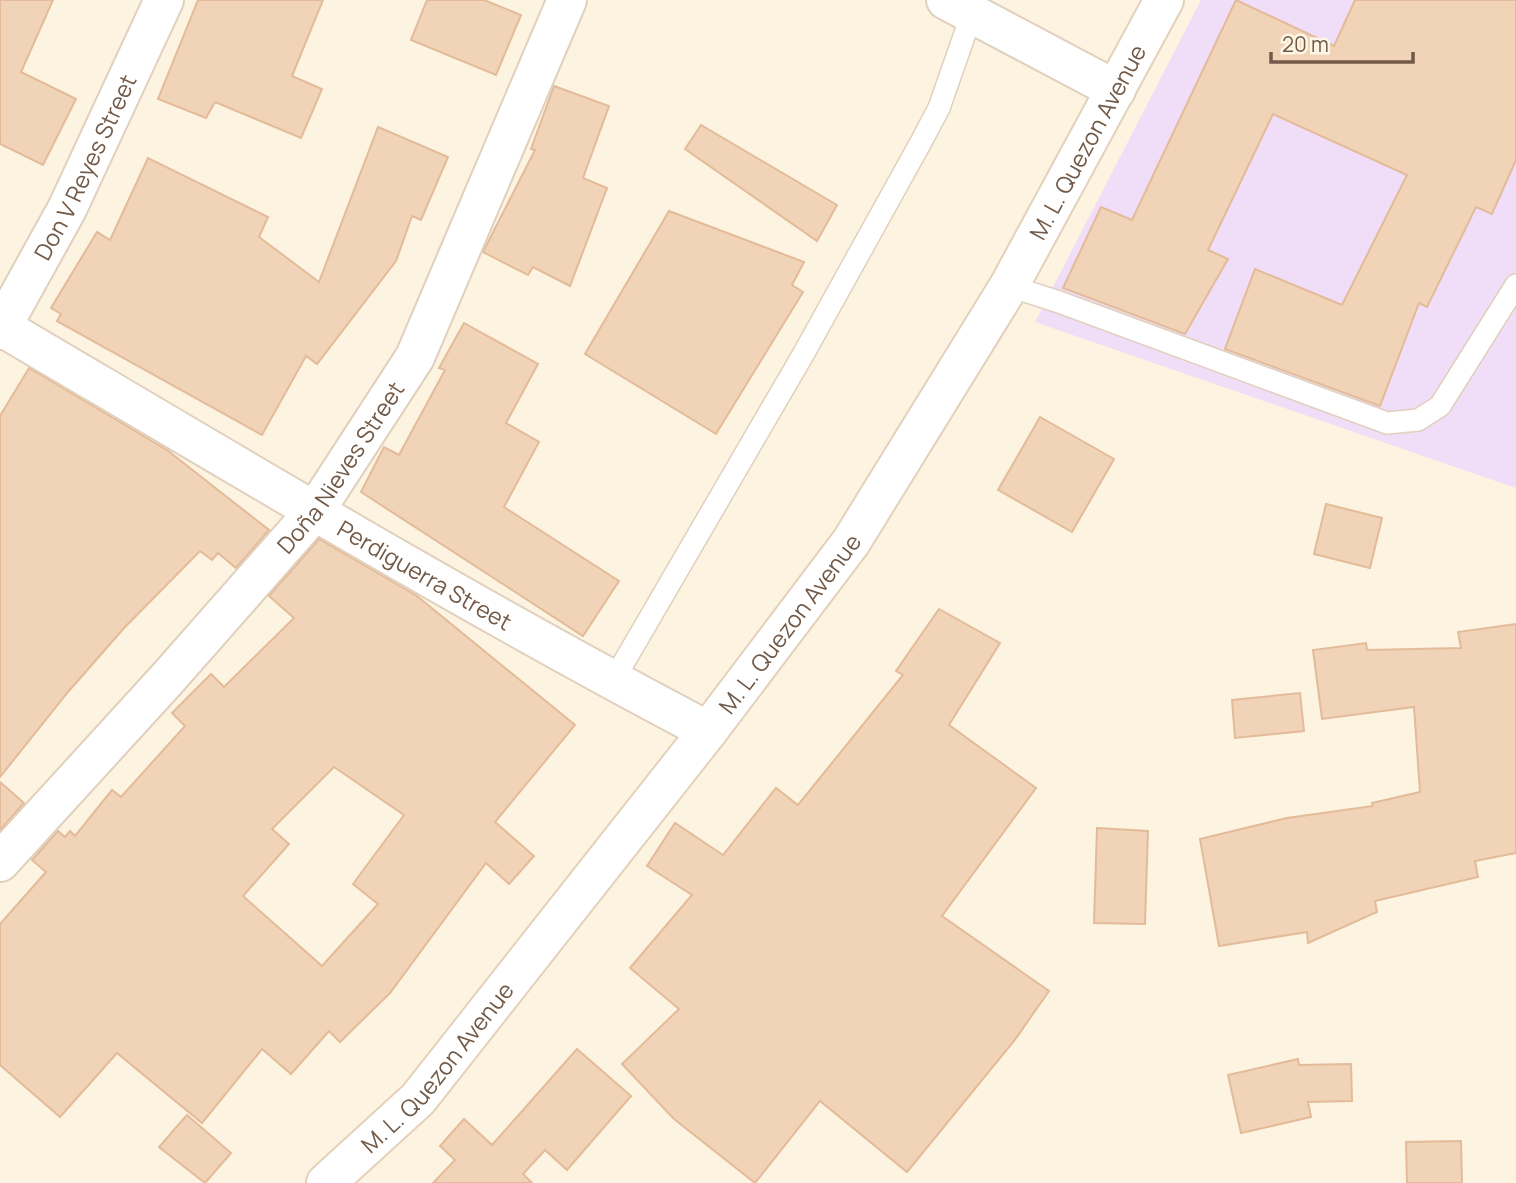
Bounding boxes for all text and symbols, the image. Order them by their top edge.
scale bar [1271,21,1413,65]
text: 20 m [1282,30,1329,58]
street label: M. L. Quezon Avenue [1021,38,1153,245]
street label: Don V Reyes Street [26,69,143,266]
street label: Doña Nieves Street [269,375,411,560]
street label: Perdiguerra Street [332,512,518,637]
street label: M. L. Quezon Avenue [711,528,868,720]
street label: M. L. Quezon Avenue [354,975,520,1160]

